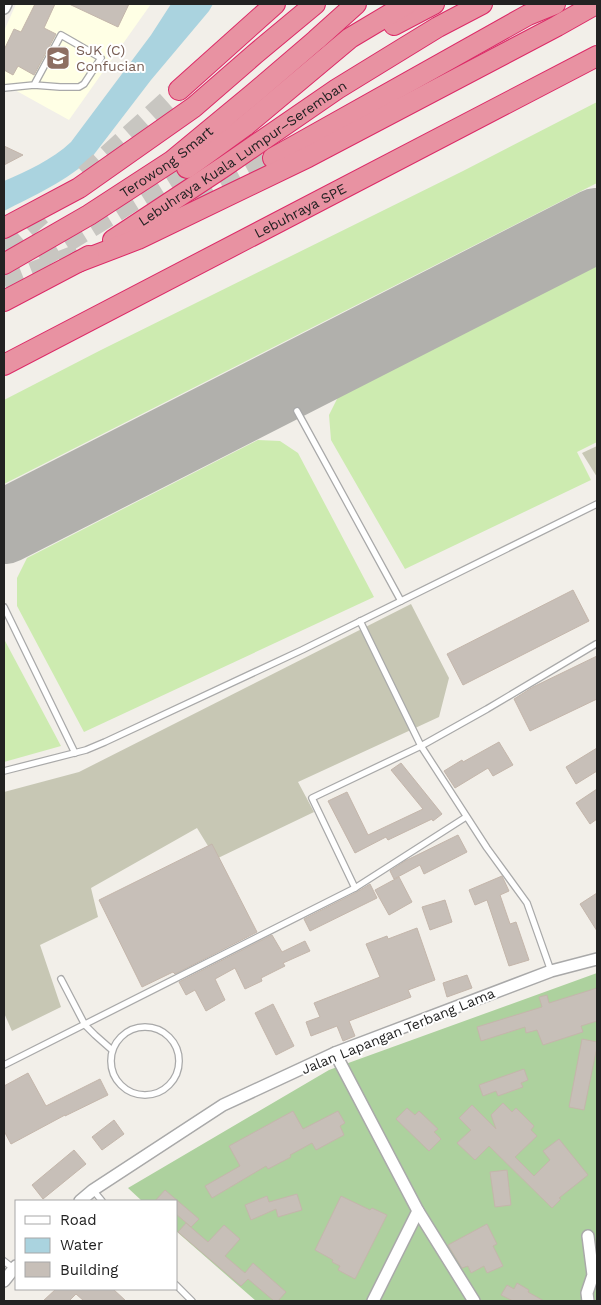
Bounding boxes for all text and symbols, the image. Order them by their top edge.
place label: SJK (C) Confucian [76,42,145,74]
school or university icon: SJK (C) Confucian [45,45,71,71]
street label: Lebuhraya Kuala Lumpur–Seremban [135,77,349,229]
street label: Terowong Smart [117,123,216,201]
street label: Lebuhraya SPE [252,180,349,241]
street label: Jalan Lapangan Terbang Lama [299,985,497,1077]
legend [15,1200,178,1290]
text: Road [60,1211,97,1229]
text: Water [60,1236,103,1254]
text: Building [60,1261,118,1279]

